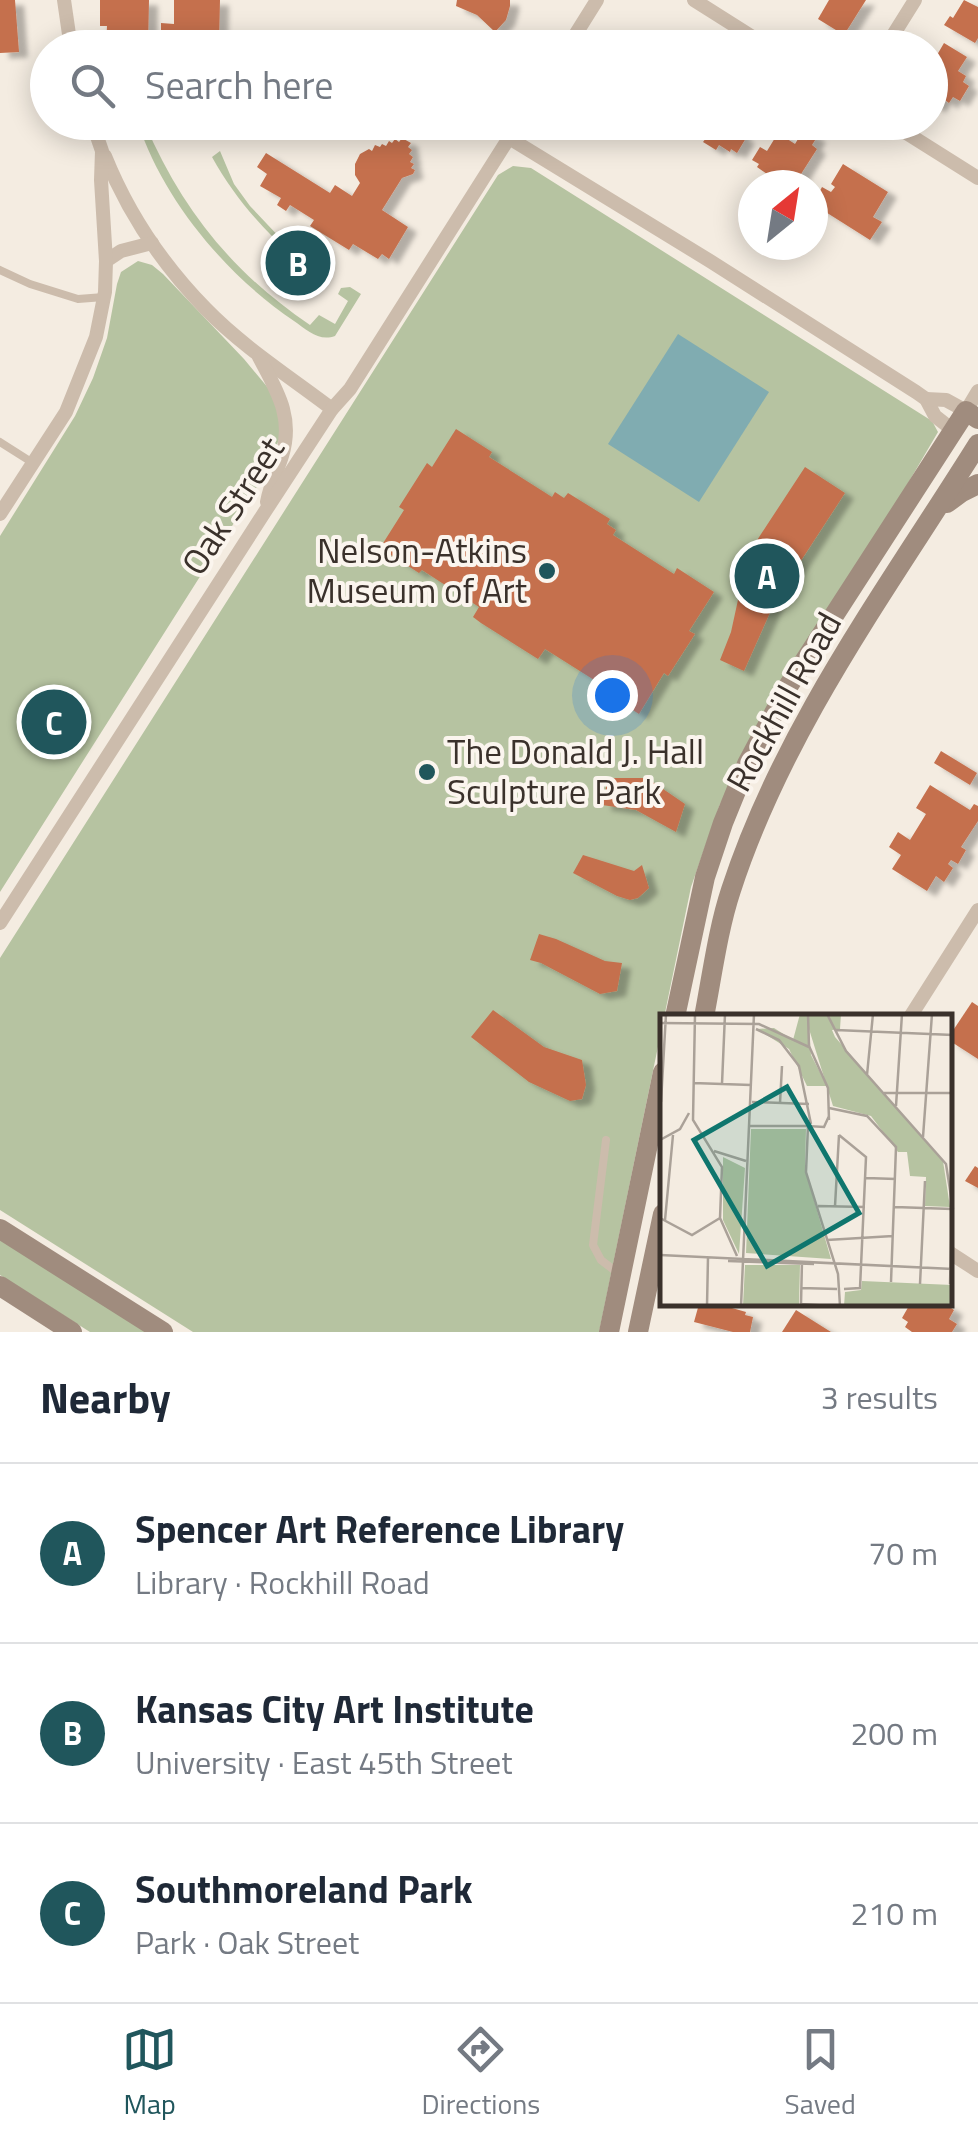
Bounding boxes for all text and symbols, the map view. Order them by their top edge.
search box [30,30,948,140]
text: Search here [145,56,333,114]
icon: search [65,58,120,113]
north arrow [738,170,828,260]
pin: B [266,226,330,300]
street label: Oak Street [167,426,297,585]
place label: Nelson-Atkins Museum of Art [306,523,527,617]
pin: A [734,538,800,614]
marker: Nelson-Atkins Museum of Art [536,560,558,582]
street label: Rockhill Road [712,602,855,801]
your location [587,670,638,721]
pin: C [22,684,86,760]
place label: The Donald J. Hall Sculpture Park [447,724,704,818]
marker: The Donald J. Hall Sculpture Park [416,761,438,783]
inset map [660,1014,953,1307]
text: Nearby [40,1365,171,1429]
text: 3 results [821,1373,938,1421]
text: Spencer Art Reference Library [135,1500,624,1558]
text: A [63,1529,82,1577]
text: 70 m [868,1529,938,1577]
text: Library · Rockhill Road [135,1558,430,1606]
text: Kansas City Art Institute [135,1680,534,1738]
text: B [63,1709,82,1757]
text: 200 m [850,1709,938,1757]
text: University · East 45th Street [135,1738,512,1786]
text: Southmoreland Park [135,1860,473,1918]
text: C [64,1889,81,1937]
text: 210 m [850,1889,938,1937]
text: Park · Oak Street [135,1918,359,1966]
tab: Map [122,2022,177,2125]
tab: Directions [421,2022,540,2125]
tab: Saved [785,2022,856,2125]

